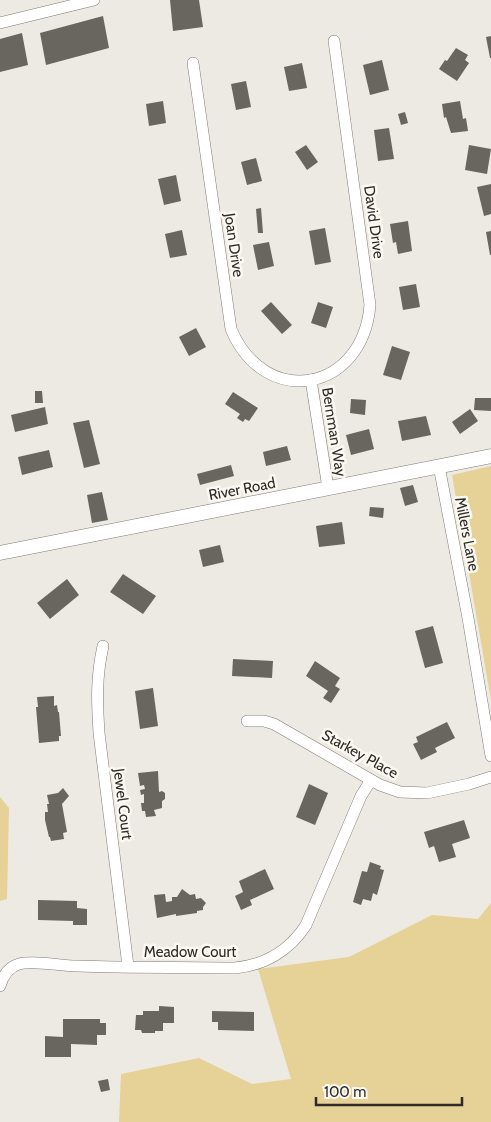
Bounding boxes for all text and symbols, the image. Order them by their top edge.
street label: David Drive [360,184,388,260]
street label: Joan Drive [220,211,247,278]
street label: Bernman Way [318,386,350,478]
street label: River Road [207,474,277,504]
street label: Millers Lane [451,495,483,573]
street label: Starkey Place [319,726,401,782]
street label: Jewel Court [110,766,136,841]
street label: Meadow Court [144,943,236,961]
scale bar [316,1074,462,1106]
text: 100 m [324,1083,366,1101]

